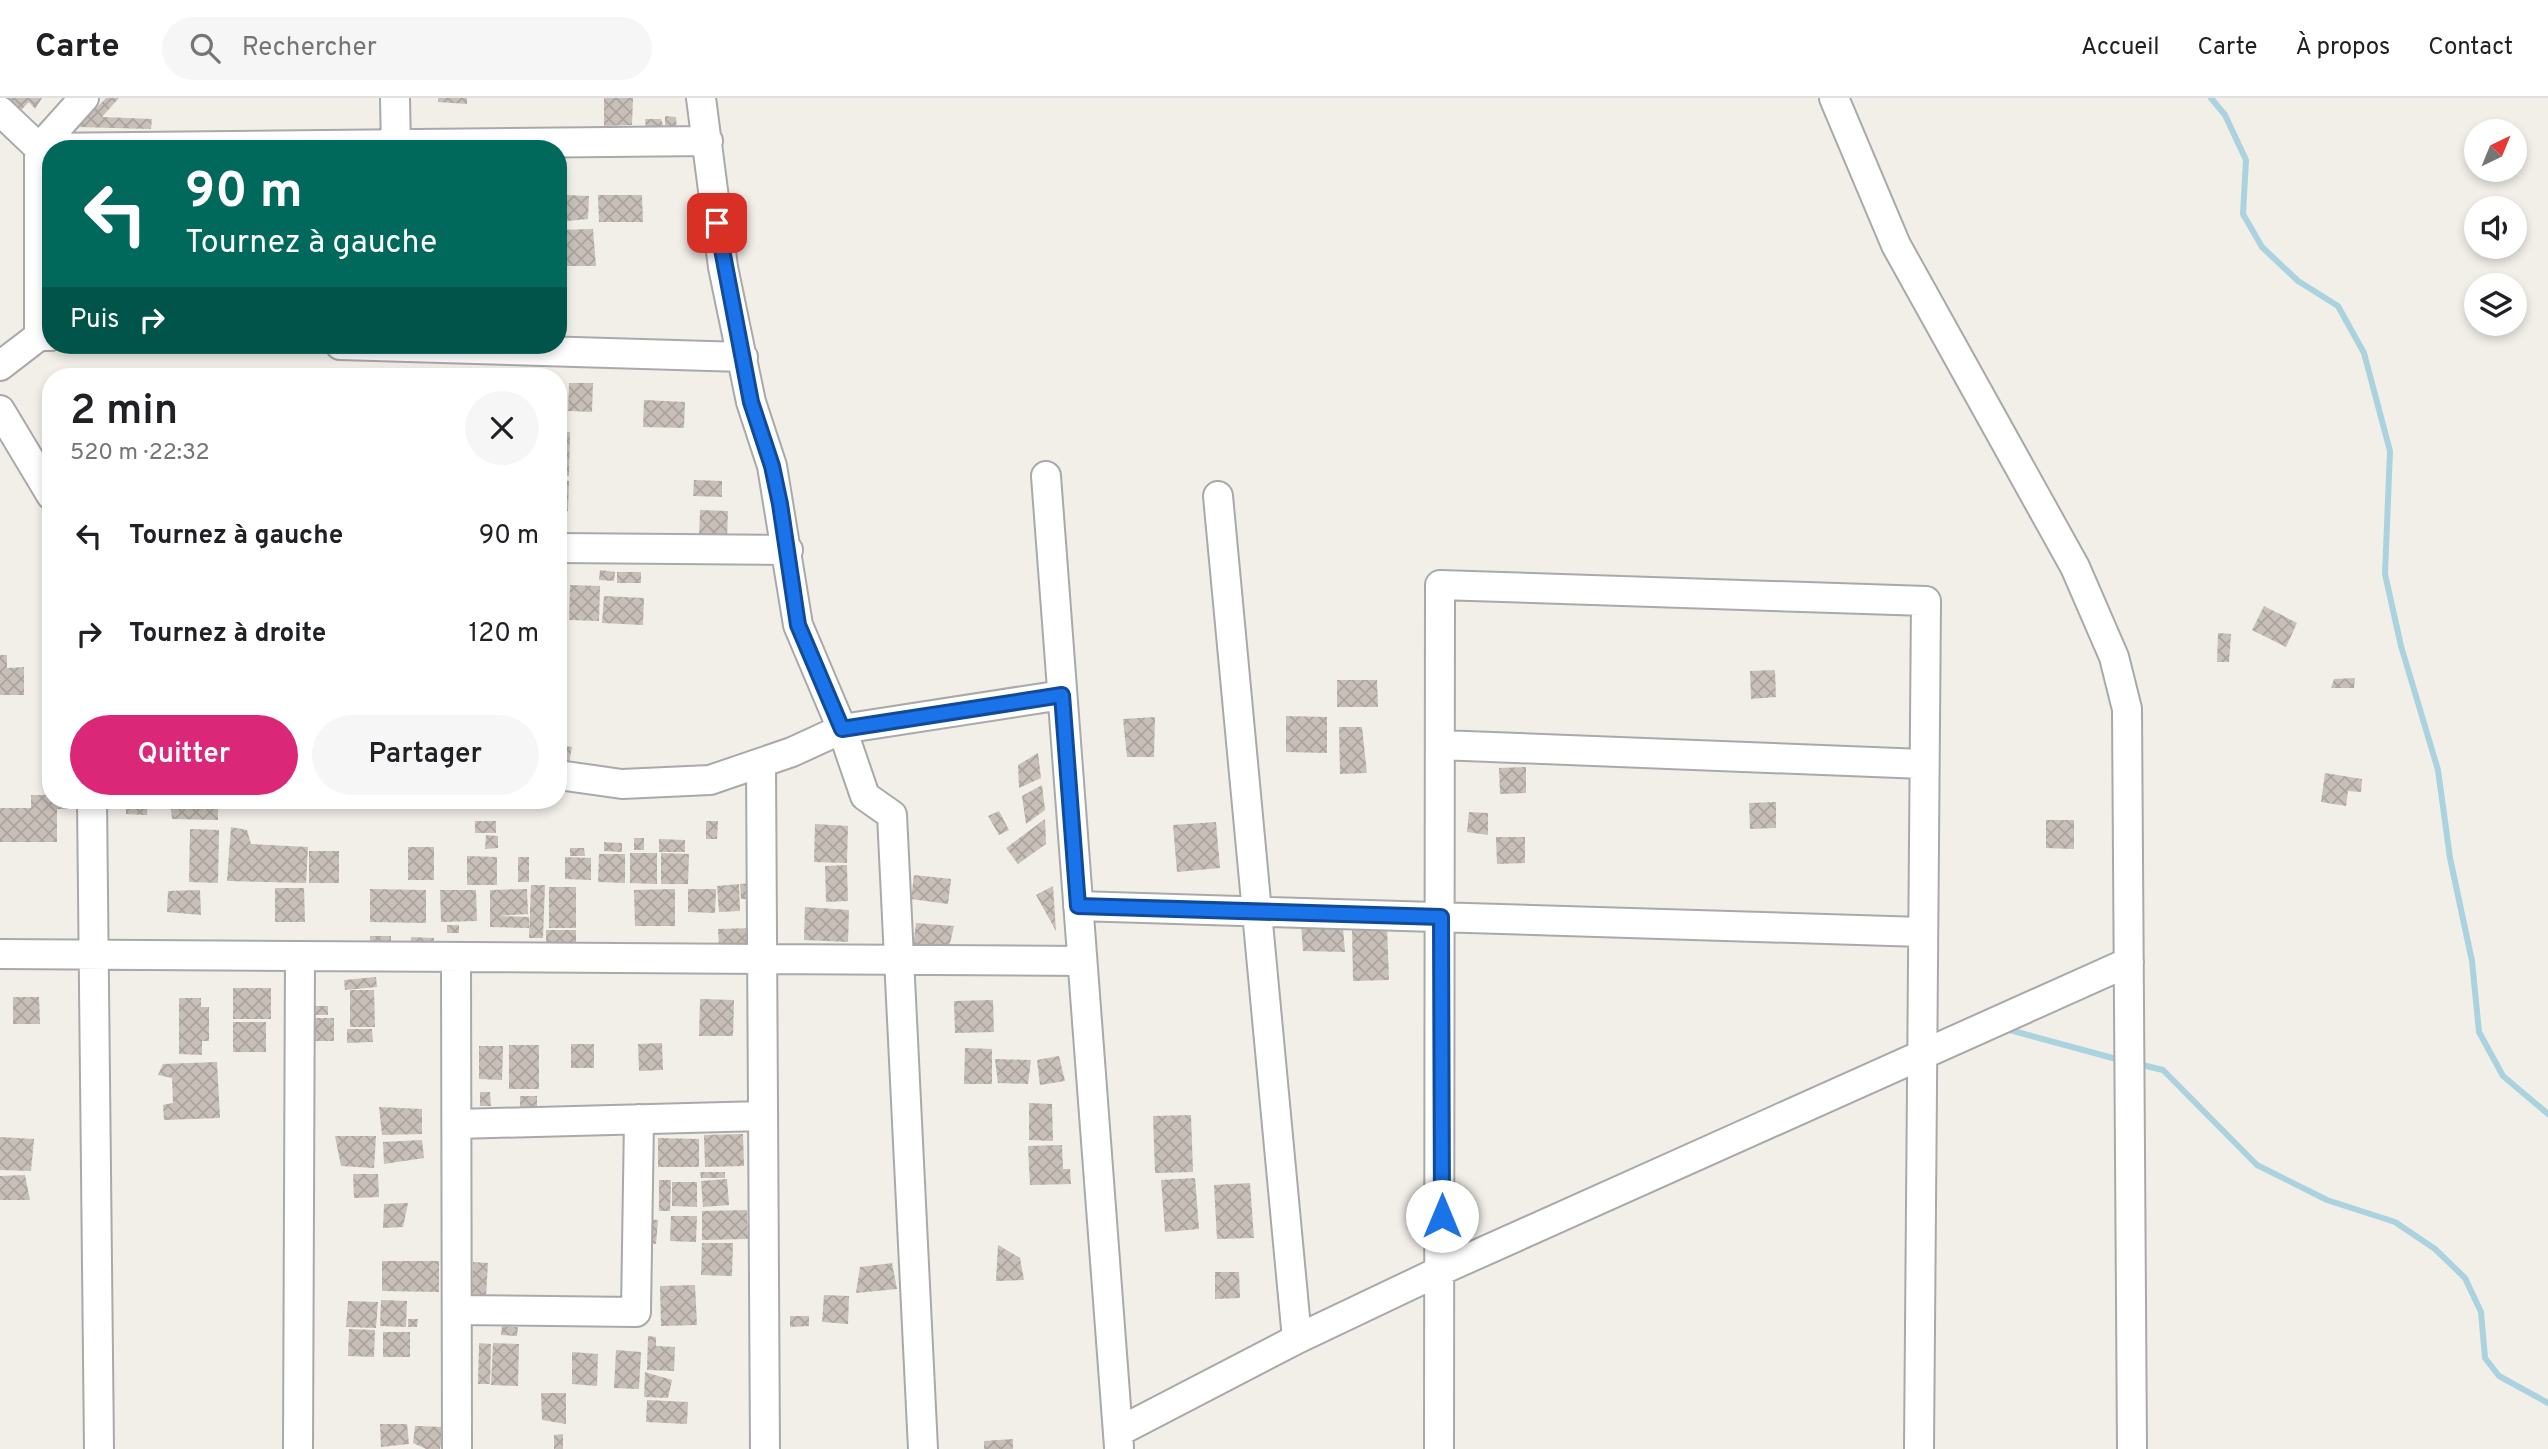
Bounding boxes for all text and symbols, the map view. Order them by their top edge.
search box [162,17,652,80]
text: Carte [35,27,120,69]
icon: search [186,29,224,67]
text: Rechercher [242,32,377,65]
text: Accueil [2081,33,2160,63]
text: Carte [2198,33,2257,63]
text: À propos [2295,33,2390,63]
text: Contact [2428,33,2513,63]
north arrow [2464,119,2527,182]
map controls [2464,119,2527,336]
text: 90 m [185,163,303,225]
icon: left [70,168,161,259]
pin [687,193,747,253]
button: sound [2464,196,2527,259]
icon: arrive [698,204,736,242]
text: Tournez à gauche [185,224,437,264]
button: layers [2464,273,2527,336]
icon: right [133,301,171,339]
text: Puis [70,304,119,337]
text: 2 min [70,386,178,439]
button: close [465,391,539,465]
text: 520 m · 22:32 [70,439,210,468]
icon: left [70,517,108,555]
text: Tournez à gauche [129,520,343,553]
text: 90 m [479,520,539,553]
icon: right [70,615,108,653]
text: Tournez à droite [129,618,326,651]
text: 120 m [469,618,539,651]
button: Quitter [70,715,298,795]
button: Partager [312,715,539,795]
position arrow [1405,1179,1479,1253]

